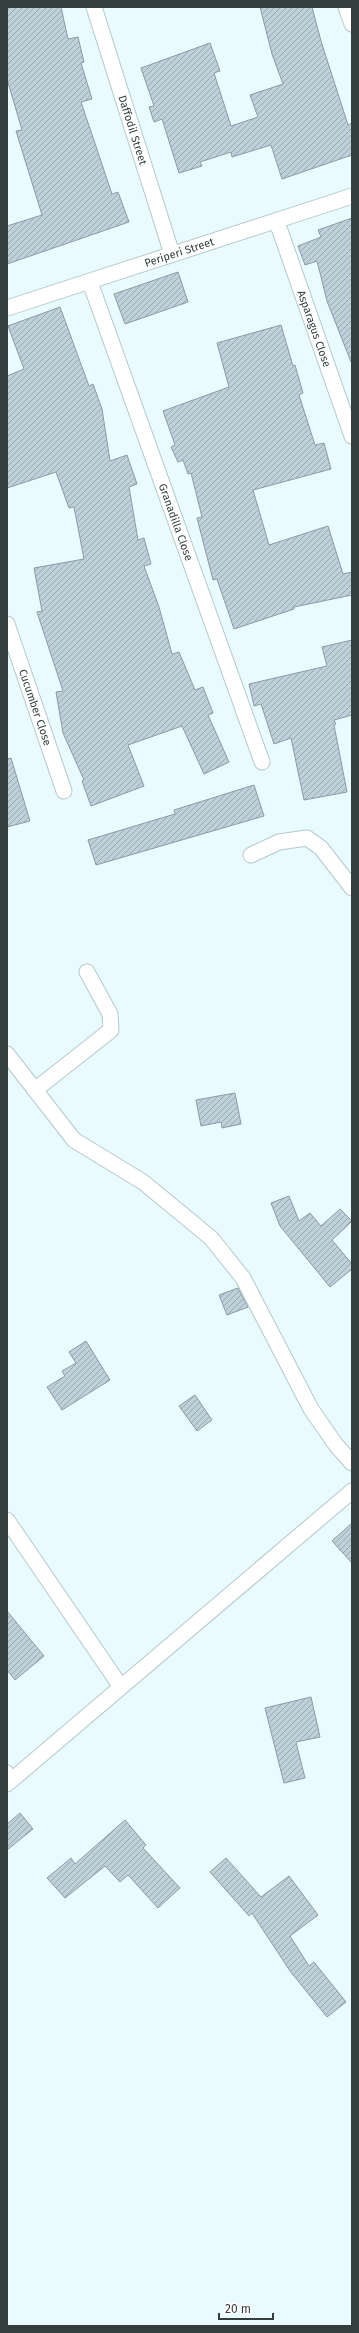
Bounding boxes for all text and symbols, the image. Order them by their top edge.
street label: Daffodil Street [116,94,150,167]
street label: Periperi Street [143,235,215,269]
street label: Asparagus Close [295,288,334,369]
street label: Granadilla Close [156,482,196,562]
street label: Cucumber Close [16,667,54,747]
scale bar [219,2295,273,2321]
text: 20 m [225,2302,251,2316]

